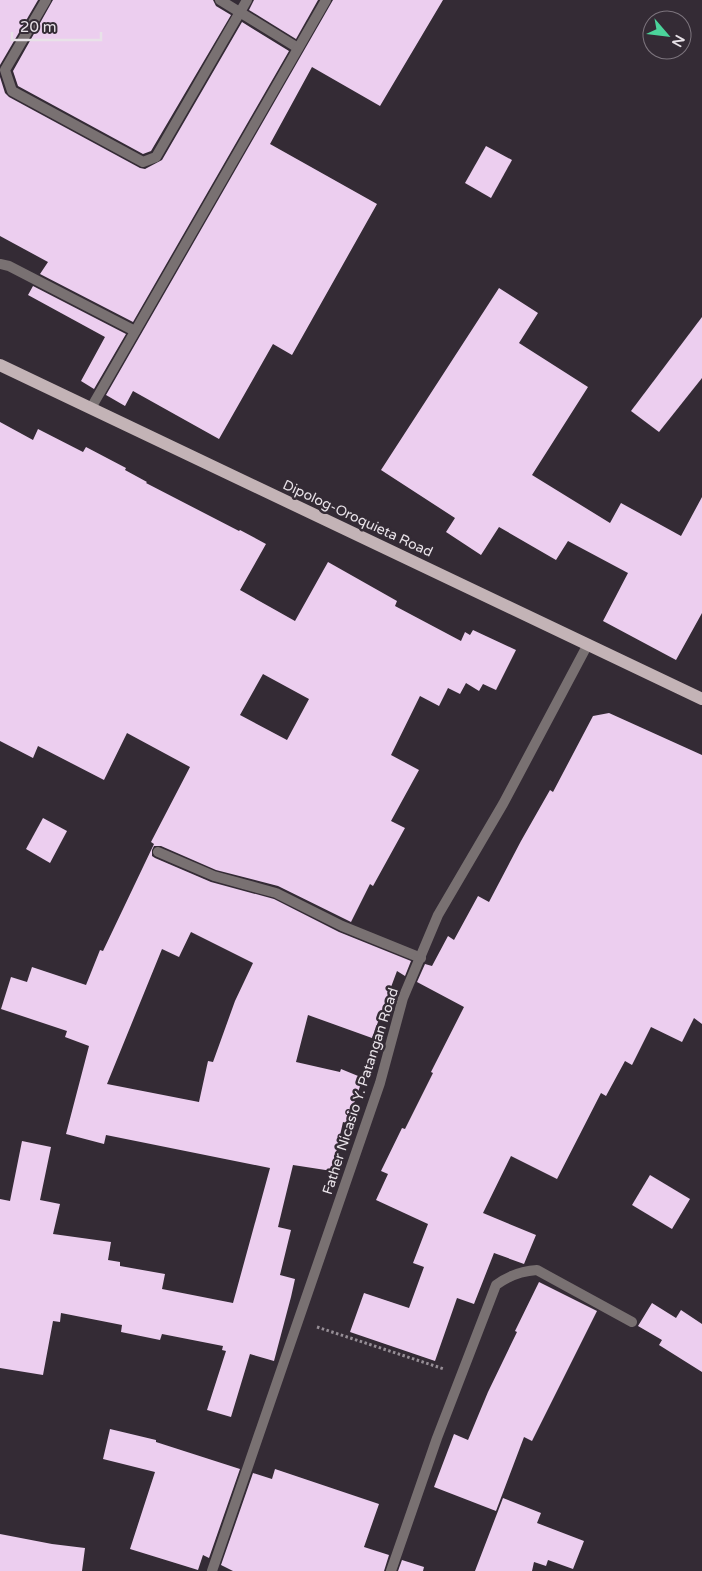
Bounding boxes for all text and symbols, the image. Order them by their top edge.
scale bar [12,10,101,42]
north arrow [642,10,692,60]
text: 20 m [20,18,57,36]
text: N [668,32,688,50]
street label: Dipolog-Oroquieta Road [280,476,435,561]
street label: Father Nicasio Y. Patangan Road [319,986,402,1197]

